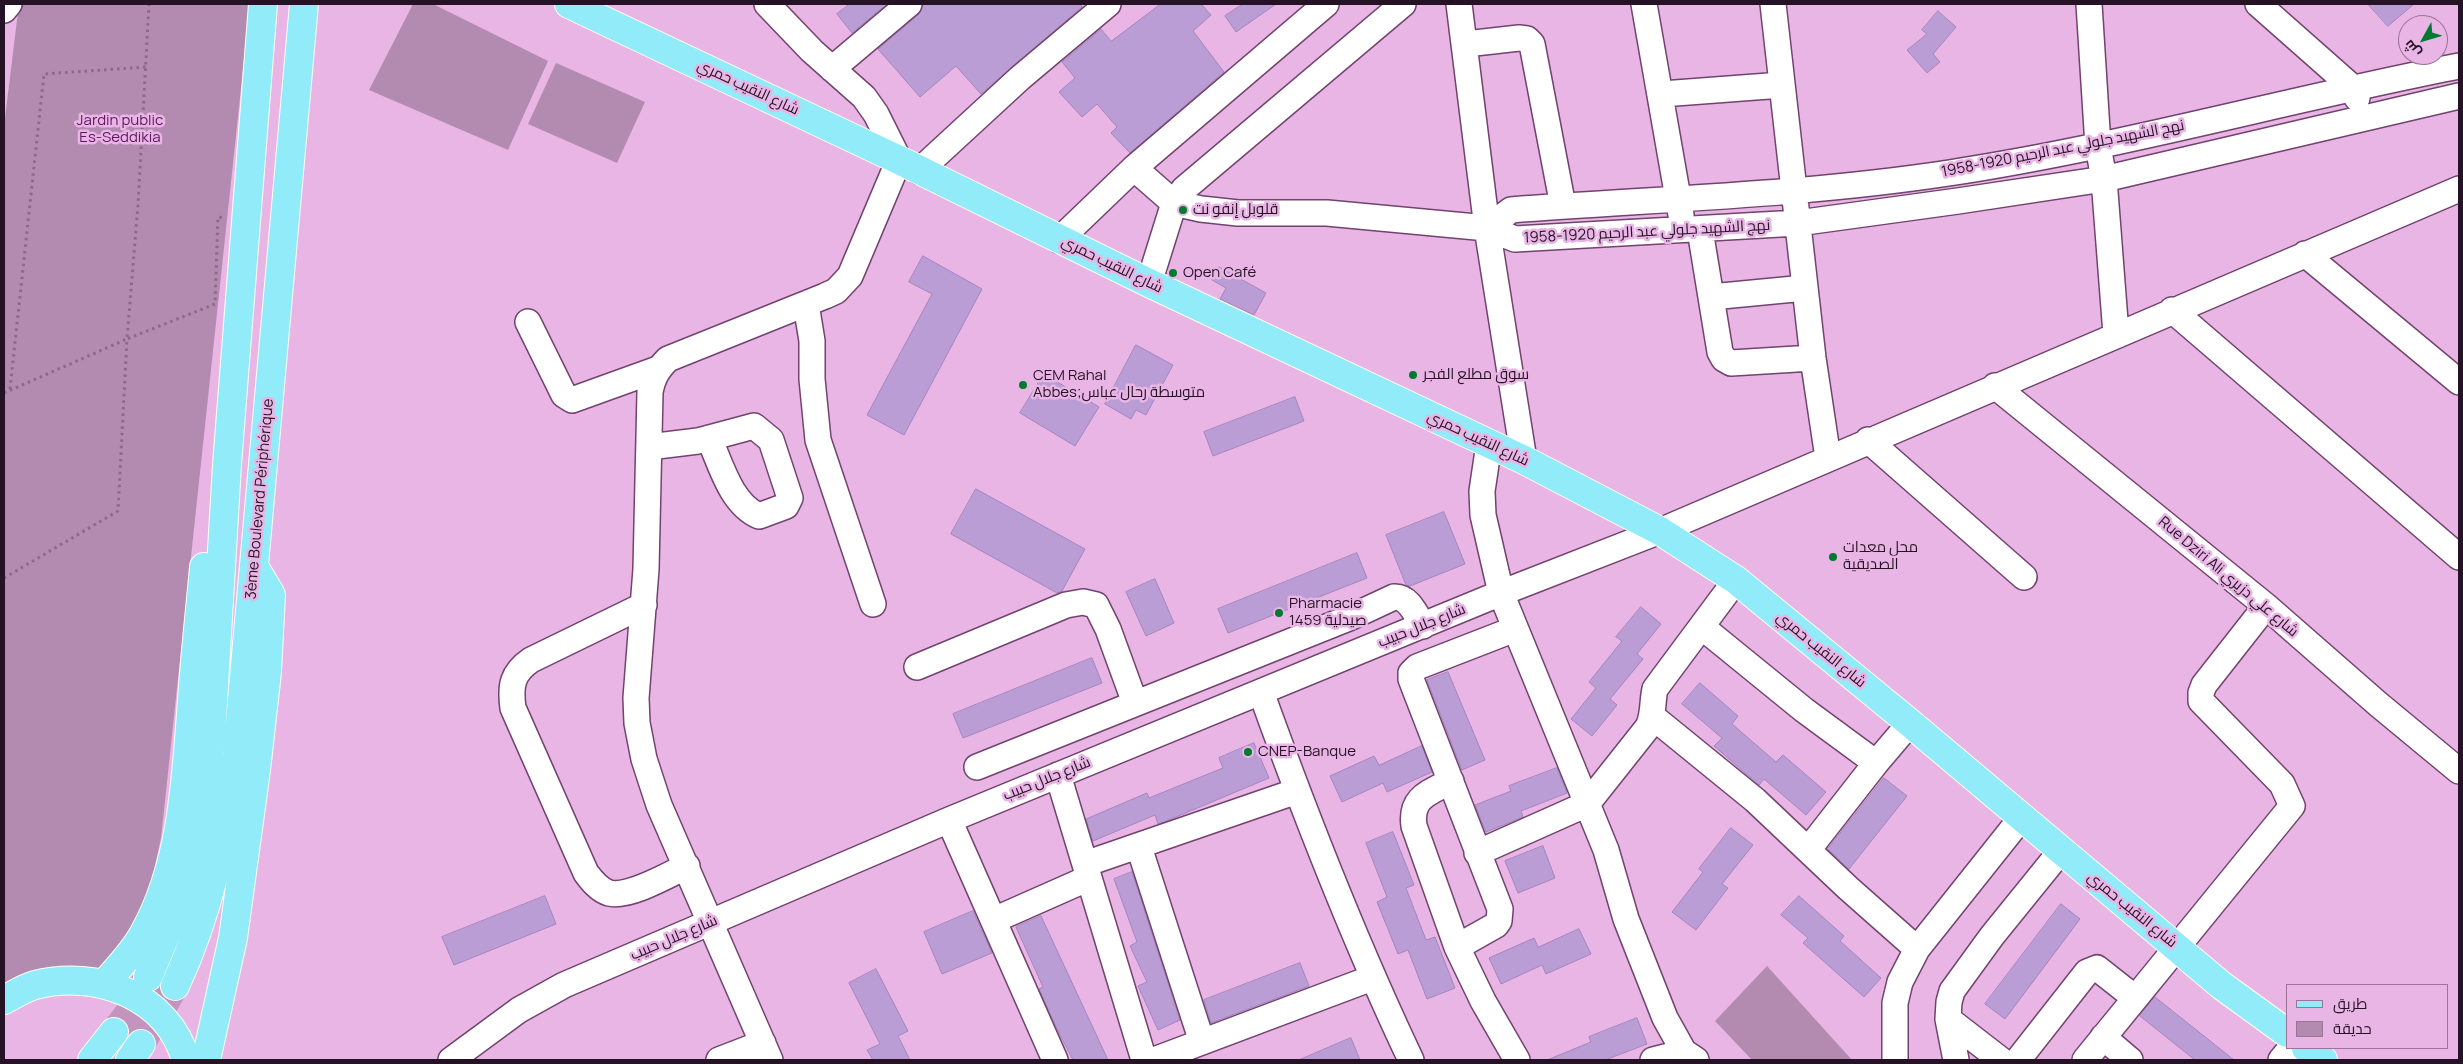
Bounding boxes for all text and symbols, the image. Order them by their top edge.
north arrow [2398,15,2448,65]
text: ش [2399,36,2425,62]
street label: شارع النقيب حمري [694,57,802,119]
park label: Jardin public Es-Seddikia [77,112,163,147]
street label: نهج الشهيد جلولي عبد الرحيم 1920-1958 [1940,117,2186,181]
place label: قلوبل إنفو نت [1193,201,1278,219]
marker: قلوبل إنفو نت [1177,204,1189,216]
street label: نهج الشهيد جلولي عبد الرحيم 1920-1958 [1523,217,1771,247]
street label: شارع النقيب حمري [1059,233,1165,297]
place label: Open Café [1183,264,1256,282]
marker: Open Café [1167,267,1179,279]
place label: سوق مطلع الفجر [1423,366,1529,384]
place label: CEM Rahal Abbes;متوسطة رحال عباس [1033,367,1205,402]
marker: سوق مطلع الفجر [1407,369,1419,381]
marker: CEM Rahal Abbes;متوسطة رحال عباس [1017,379,1029,391]
street label: 3ème Boulevard Périphérique [242,398,278,600]
street label: شارع النقيب حمري [1424,408,1532,470]
street label: Rue Dziri Ali شارع علي دزيري [2154,513,2302,641]
place label: محل معدات الصديقية [1843,539,1918,574]
marker: محل معدات الصديقية [1827,551,1839,563]
place label: Pharmacie 1459 صيدلية [1289,595,1367,630]
street label: شارع جلال حبيب [1376,600,1468,652]
marker: Pharmacie 1459 صيدلية [1273,607,1285,619]
street label: شارع النقيب حمري [1772,608,1870,692]
place label: CNEP-Banque [1258,743,1356,761]
marker: CNEP-Banque [1242,746,1254,758]
street label: شارع جلال حبيب [1001,753,1093,805]
street label: شارع النقيب حمري [2083,868,2181,952]
street label: شارع جلال حبيب [628,912,720,964]
legend [2286,984,2448,1049]
text: طريق [2333,993,2367,1014]
text: حديقة [2333,1018,2372,1039]

